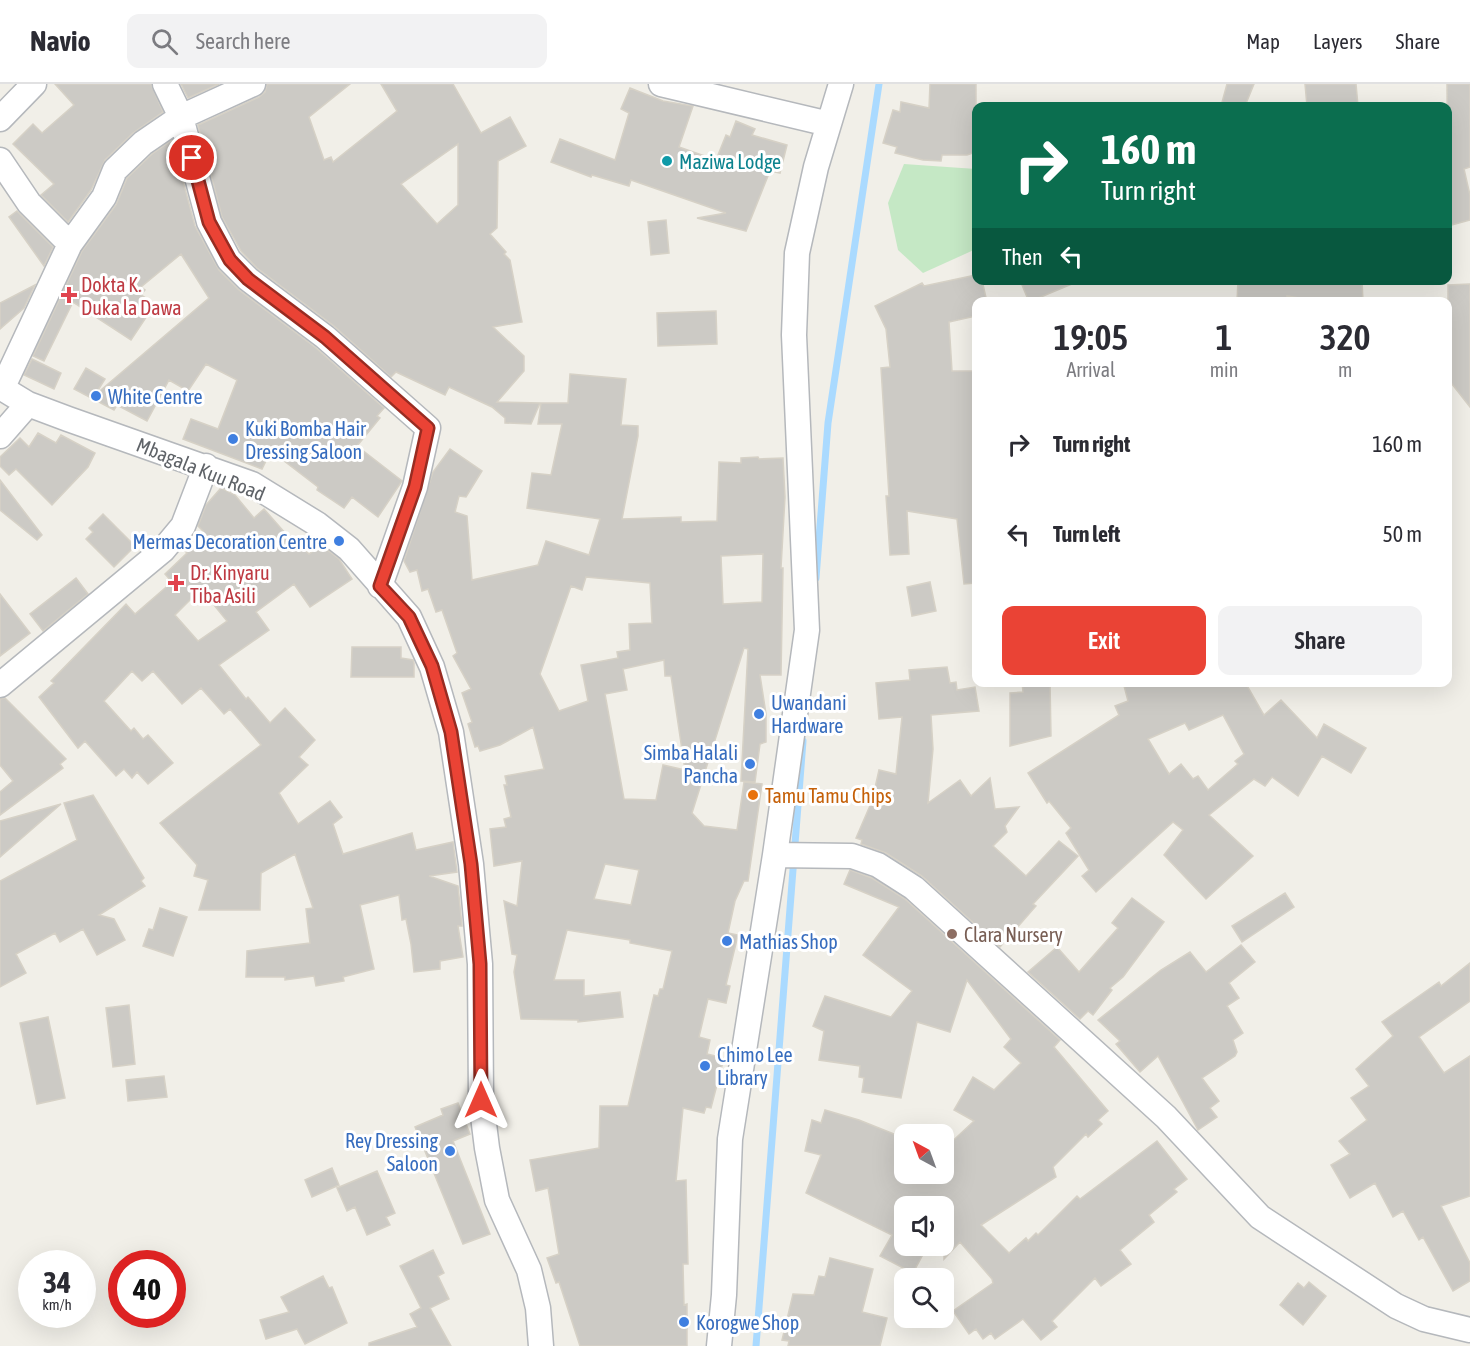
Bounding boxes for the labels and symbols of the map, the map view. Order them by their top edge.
pin [166,132,217,183]
place label: Maziwa Lodge [679,150,781,173]
marker: Maziwa Lodge [660,154,674,168]
place label: Dokta K. Duka la Dawa [81,273,182,319]
marker: Dokta K. Duka la Dawa [62,288,76,302]
place label: White Centre [108,385,203,408]
marker: White Centre [89,389,103,403]
place label: Kuki Bomba Hair Dressing Saloon [245,417,367,463]
marker: Kuki Bomba Hair Dressing Saloon [226,432,240,446]
street label: Mbagala Kuu Road [133,433,269,505]
place label: Mermas Decoration Centre [133,530,327,553]
marker: Mermas Decoration Centre [332,534,346,548]
place label: Dr. Kinyaru Tiba Asili [190,561,270,607]
marker: Dr. Kinyaru Tiba Asili [167,574,185,592]
place label: Uwandani Hardware [771,691,847,737]
marker: Uwandani Hardware [752,707,766,721]
place label: Simba Halali Pancha [644,741,738,787]
marker: Simba Halali Pancha [743,757,757,771]
place label: Tamu Tamu Chips [765,784,892,807]
marker: Tamu Tamu Chips [746,788,760,802]
place label: Clara Nursery [964,923,1063,946]
marker: Clara Nursery [945,927,959,941]
place label: Mathias Shop [739,930,838,953]
marker: Mathias Shop [720,934,734,948]
place label: Chimo Lee Library [717,1043,793,1089]
marker: Chimo Lee Library [698,1059,712,1073]
position arrow [449,1068,513,1132]
north arrow [894,1124,954,1184]
place label: Rey Dressing Saloon [345,1129,438,1175]
marker: Rey Dressing Saloon [443,1144,457,1158]
speed limit sign: 40 [108,1250,186,1328]
place label: Korogwe Shop [696,1311,799,1334]
marker: Korogwe Shop [677,1315,691,1329]

